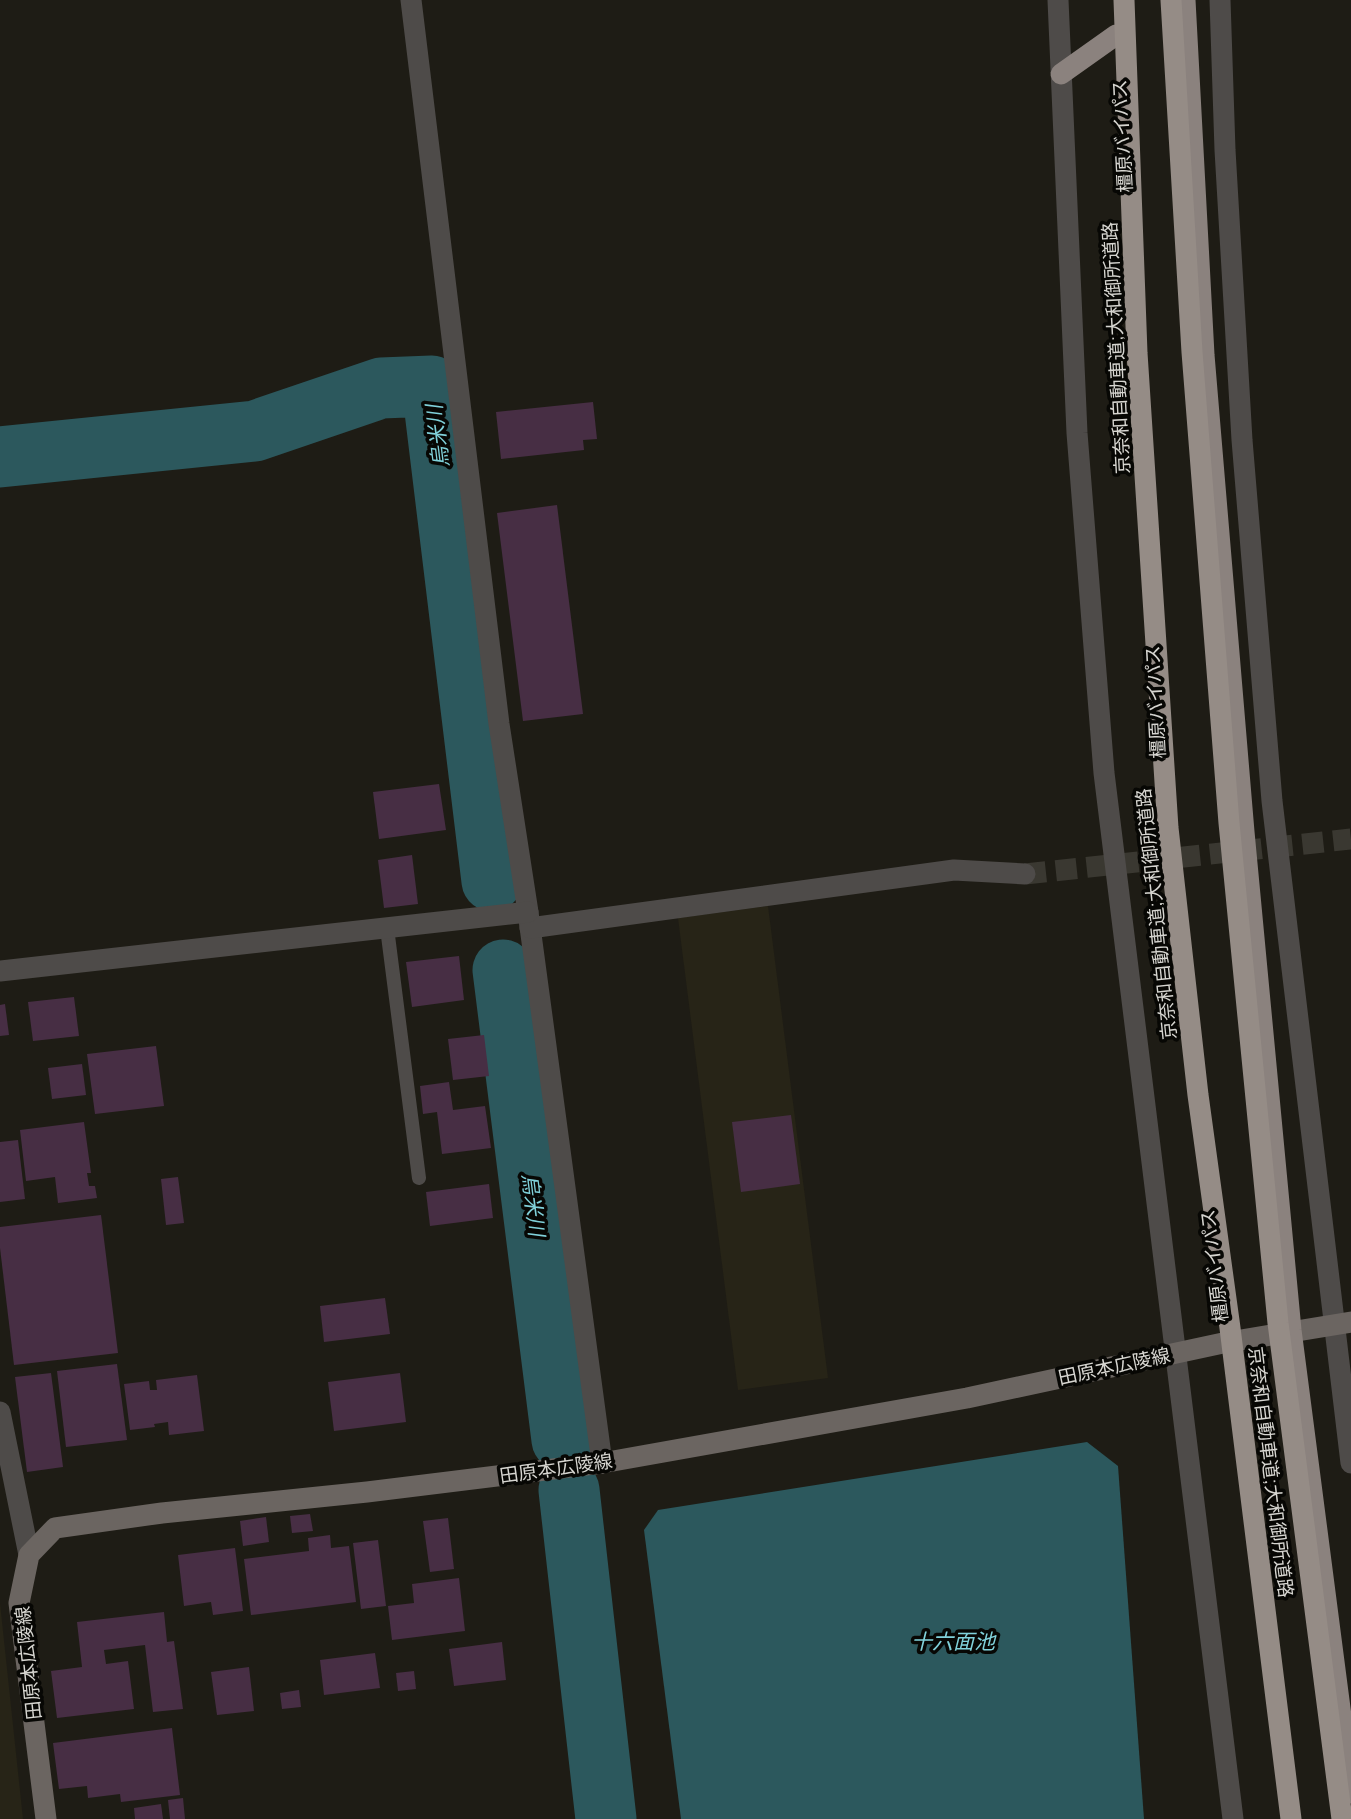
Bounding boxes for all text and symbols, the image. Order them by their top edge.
street label: 橿原バイパス [1106,79,1138,193]
street label: 京奈和自動車道;大和御所道路 [1096,221,1136,475]
water label: 烏米川 [419,401,455,469]
street label: 橿原バイパス [1139,645,1171,759]
street label: 京奈和自動車道;大和御所道路 [1130,787,1182,1041]
water label: 烏米川 [516,1172,552,1240]
street label: 橿原バイパス [1194,1208,1234,1324]
street label: 田原本広陵線 [1056,1341,1172,1391]
street label: 京奈和自動車道;大和御所道路 [1243,1345,1299,1599]
street label: 田原本広陵線 [498,1447,614,1489]
street label: 田原本広陵線 [9,1605,47,1721]
water label: 十六面池 [911,1627,997,1655]

